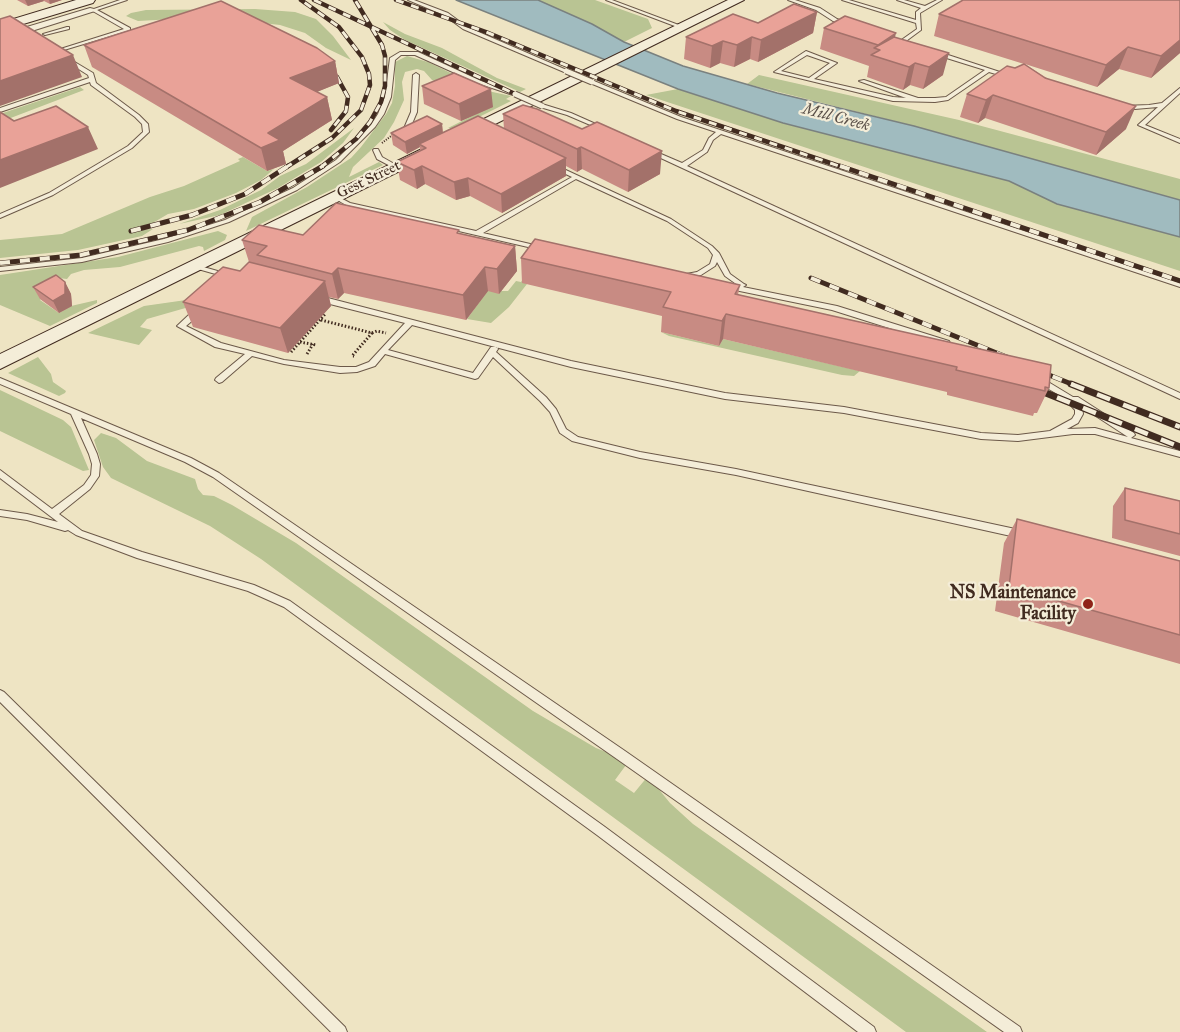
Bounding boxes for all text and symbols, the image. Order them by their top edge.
water label: Mill Creek [800,100,872,136]
street label: Gest Street [334,157,404,203]
place label: NS Maintenance Facility [950,583,1076,626]
marker: NS Maintenance Facility [1081,597,1095,611]

